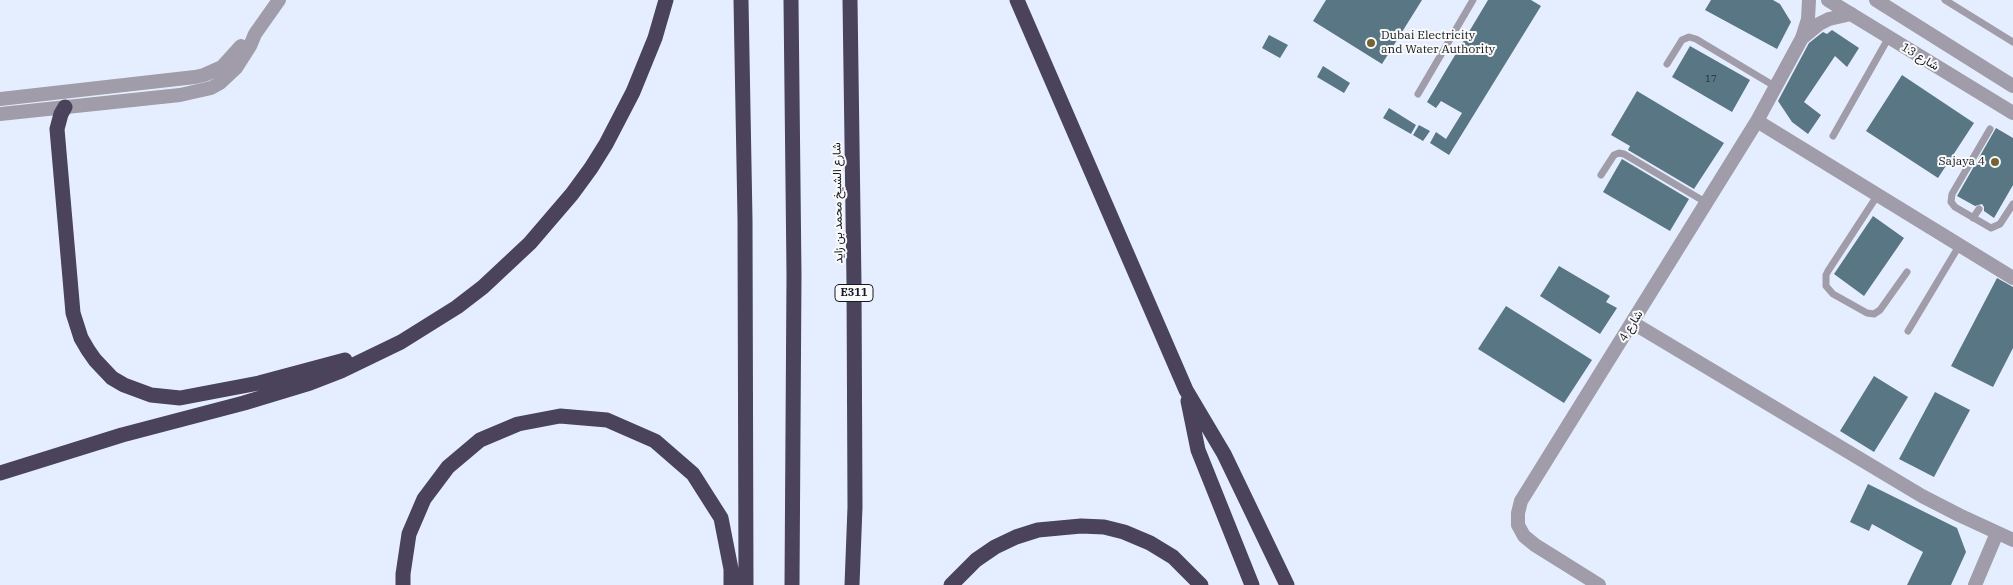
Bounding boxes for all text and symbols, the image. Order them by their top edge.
place label: Dubai Electricity and Water Authority [1381,29,1495,57]
marker: Dubai Electricity and Water Authority [1365,37,1377,49]
street label: شارع 13 [1899,40,1941,74]
house number: 17 [1705,73,1717,85]
street label: شارع الشيخ محمد بن زايد [830,142,846,264]
place label: Sajaya 4 [1939,155,1985,169]
marker: Sajaya 4 [1989,156,2001,168]
road number: E311 [835,284,873,302]
street label: شارع 4 [1616,308,1646,344]

